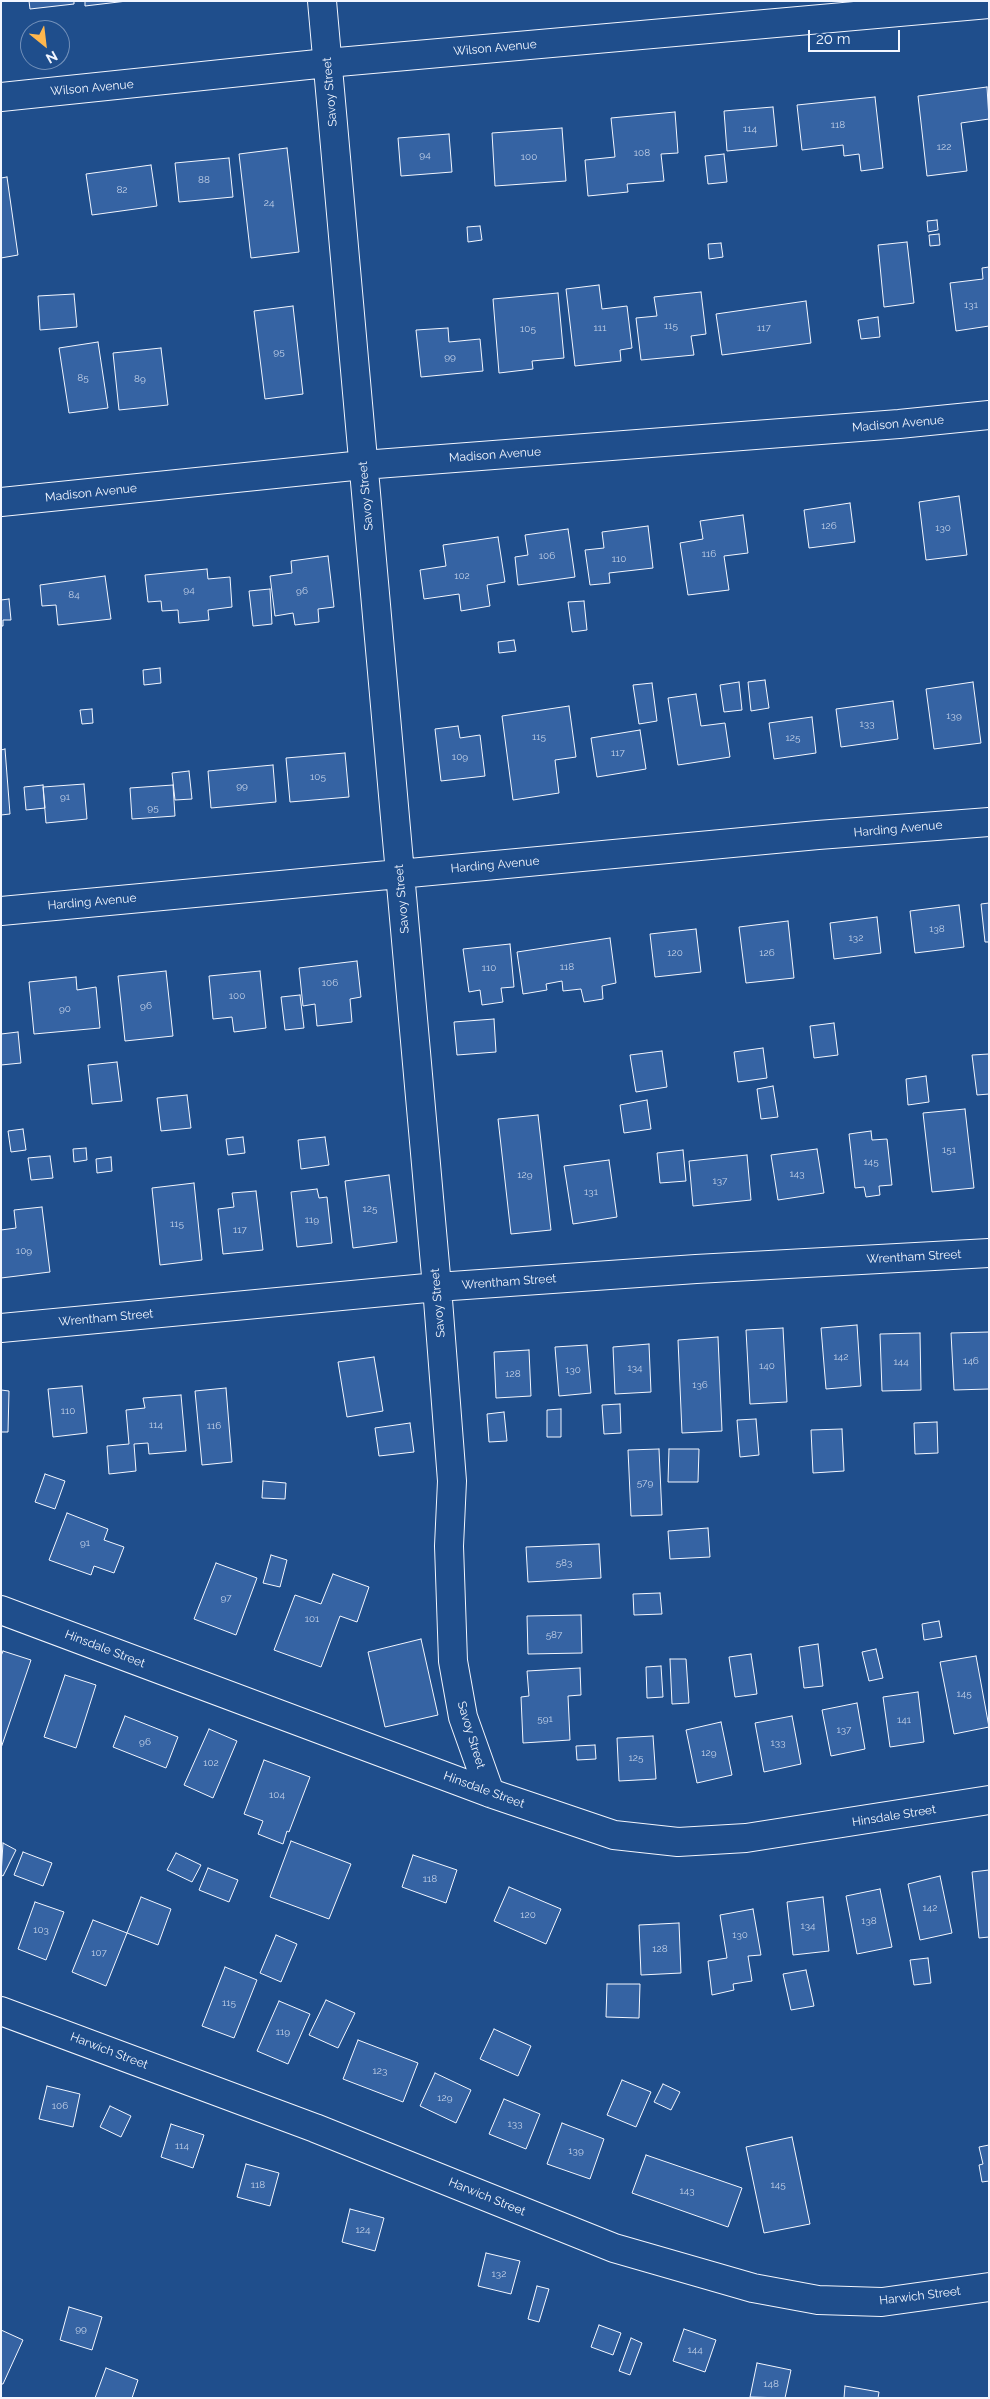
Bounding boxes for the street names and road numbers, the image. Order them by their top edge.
street label: Wilson Avenue [453,37,537,59]
street label: Savoy Street [320,57,340,127]
street label: Wilson Avenue [50,77,134,99]
street label: Madison Avenue [851,413,945,435]
street label: Madison Avenue [449,445,541,465]
street label: Savoy Street [356,461,376,531]
street label: Madison Avenue [44,481,138,505]
street label: Harding Avenue [853,818,943,840]
street label: Harding Avenue [450,854,540,876]
street label: Savoy Street [392,864,412,934]
street label: Harding Avenue [47,891,137,913]
street label: Wrentham Street [866,1247,962,1267]
street label: Savoy Street [428,1268,448,1338]
street label: Wrentham Street [461,1272,557,1292]
street label: Wrentham Street [58,1307,154,1329]
street label: Hinsdale Street [63,1627,147,1671]
street label: Savoy Street [454,1700,488,1770]
street label: Hinsdale Street [442,1769,526,1811]
street label: Hinsdale Street [851,1802,937,1830]
street label: Harwich Street [68,2030,150,2072]
street label: Harwich Street [446,2175,528,2219]
street label: Harwich Street [879,2284,961,2308]

